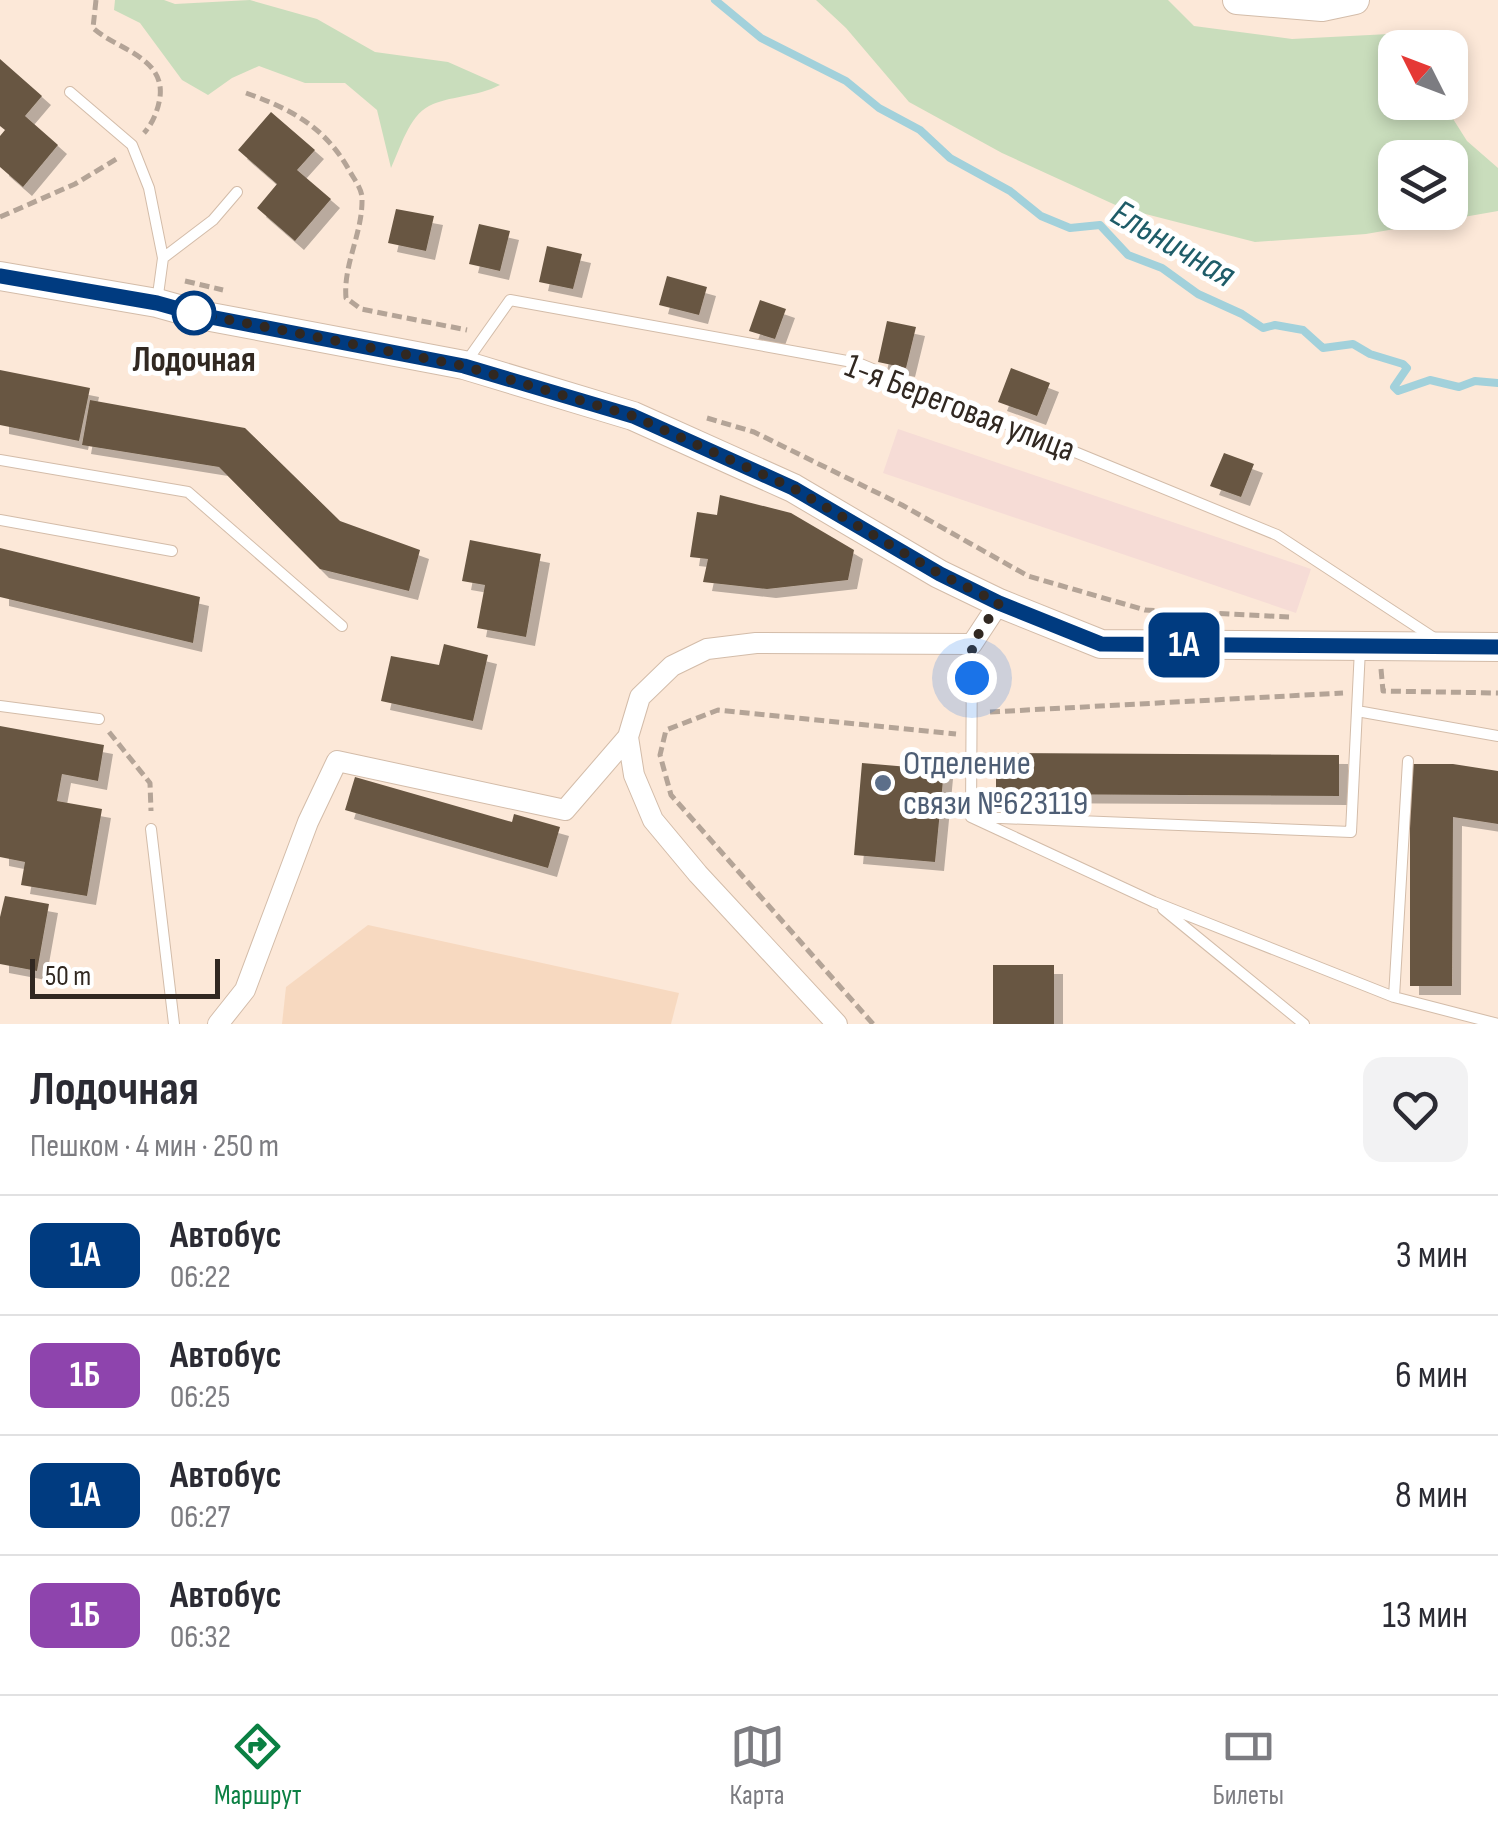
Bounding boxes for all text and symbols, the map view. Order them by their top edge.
north arrow [1378,30,1468,120]
map controls [1378,30,1468,230]
button: layers [1378,140,1468,230]
water label: Ельничная [1103,190,1244,298]
marker: Лодочная [173,292,215,334]
place label: Лодочная [132,339,256,382]
street label: 1-я Береговая улица [839,344,1081,472]
line badge: 1А [1139,612,1229,678]
text: 1А [1168,624,1200,667]
your location [947,653,997,703]
place label: Отделение связи №623119 [903,742,1088,825]
marker: Отделение связи №623119 [872,772,894,794]
scale bar [30,954,220,998]
text: 50 m [45,960,91,993]
button: heart [1363,1057,1468,1162]
text: Лодочная [30,1061,199,1118]
text: Пешком · 4 мин · 250 m [30,1127,279,1166]
text: Автобус [170,1213,281,1258]
text: 3 мин [1396,1233,1468,1278]
text: 1А [69,1234,101,1277]
text: 06:22 [170,1258,231,1297]
text: Автобус [170,1333,281,1378]
text: 6 мин [1395,1353,1468,1398]
text: 1Б [70,1354,100,1397]
text: 06:25 [170,1378,230,1417]
text: Автобус [170,1453,281,1498]
text: 8 мин [1395,1473,1468,1518]
text: 1А [69,1474,101,1517]
text: 06:27 [170,1498,230,1537]
text: Автобус [170,1573,281,1618]
text: 13 мин [1382,1593,1468,1638]
text: 1Б [70,1594,100,1637]
text: 06:32 [170,1618,231,1657]
tab: Маршрут [214,1719,302,1812]
tab: Карта [729,1719,785,1812]
tab: Билеты [1213,1719,1284,1812]

